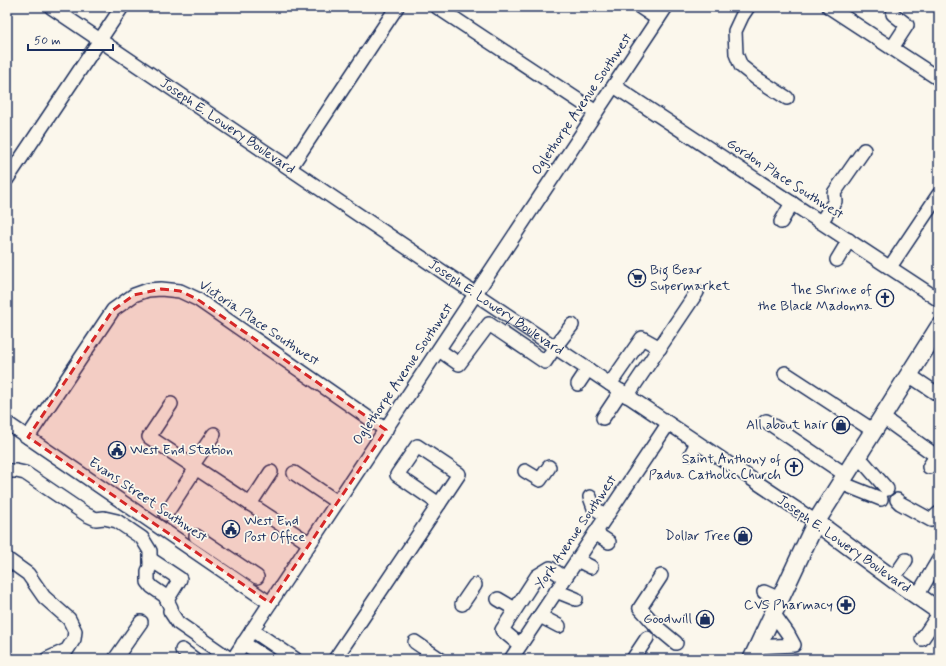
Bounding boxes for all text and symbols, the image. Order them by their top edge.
scale bar [28,26,113,52]
street label: Oglethorpe Avenue Southwest [528,29,636,178]
text: 50 m [34,33,61,49]
street label: Joseph E. Lowery Boulevard [156,74,299,178]
street label: Gordon Place Southwest [723,134,847,224]
street label: Joseph E. Lowery Boulevard [425,256,567,359]
place label: Big Bear Supermarket [650,261,731,295]
supermarket icon: Big Bear Supermarket [627,268,647,288]
street label: Victoria Place Southwest [195,276,323,370]
place label: The Shrine of the Black Madonna [758,281,873,315]
church icon: The Shrine of the Black Madonna [875,288,895,308]
street label: Oglethorpe Avenue Southwest [349,299,457,448]
shop icon: All about hair [831,415,851,435]
place label: All about hair [746,416,828,434]
public building icon: West End Station [107,440,127,460]
place label: West End Station [130,441,233,459]
place label: Saint Anthony of Padua Catholic Church [648,450,781,484]
street label: Evans Street Southwest [85,454,211,547]
church icon: Saint Anthony of Padua Catholic Church [784,457,804,477]
street label: York Avenue Southwest [531,471,621,593]
street label: Joseph E. Lowery Boulevard [774,491,914,597]
place label: West End Post Office [244,512,305,546]
public building icon: West End Post Office [221,519,241,539]
shop icon: Dollar Tree [733,526,753,546]
place label: Dollar Tree [665,527,730,545]
pharmacy icon: CVS Pharmacy [836,595,856,615]
place label: CVS Pharmacy [744,596,833,614]
shop icon: Goodwill [695,609,715,629]
place label: Goodwill [643,610,692,628]

